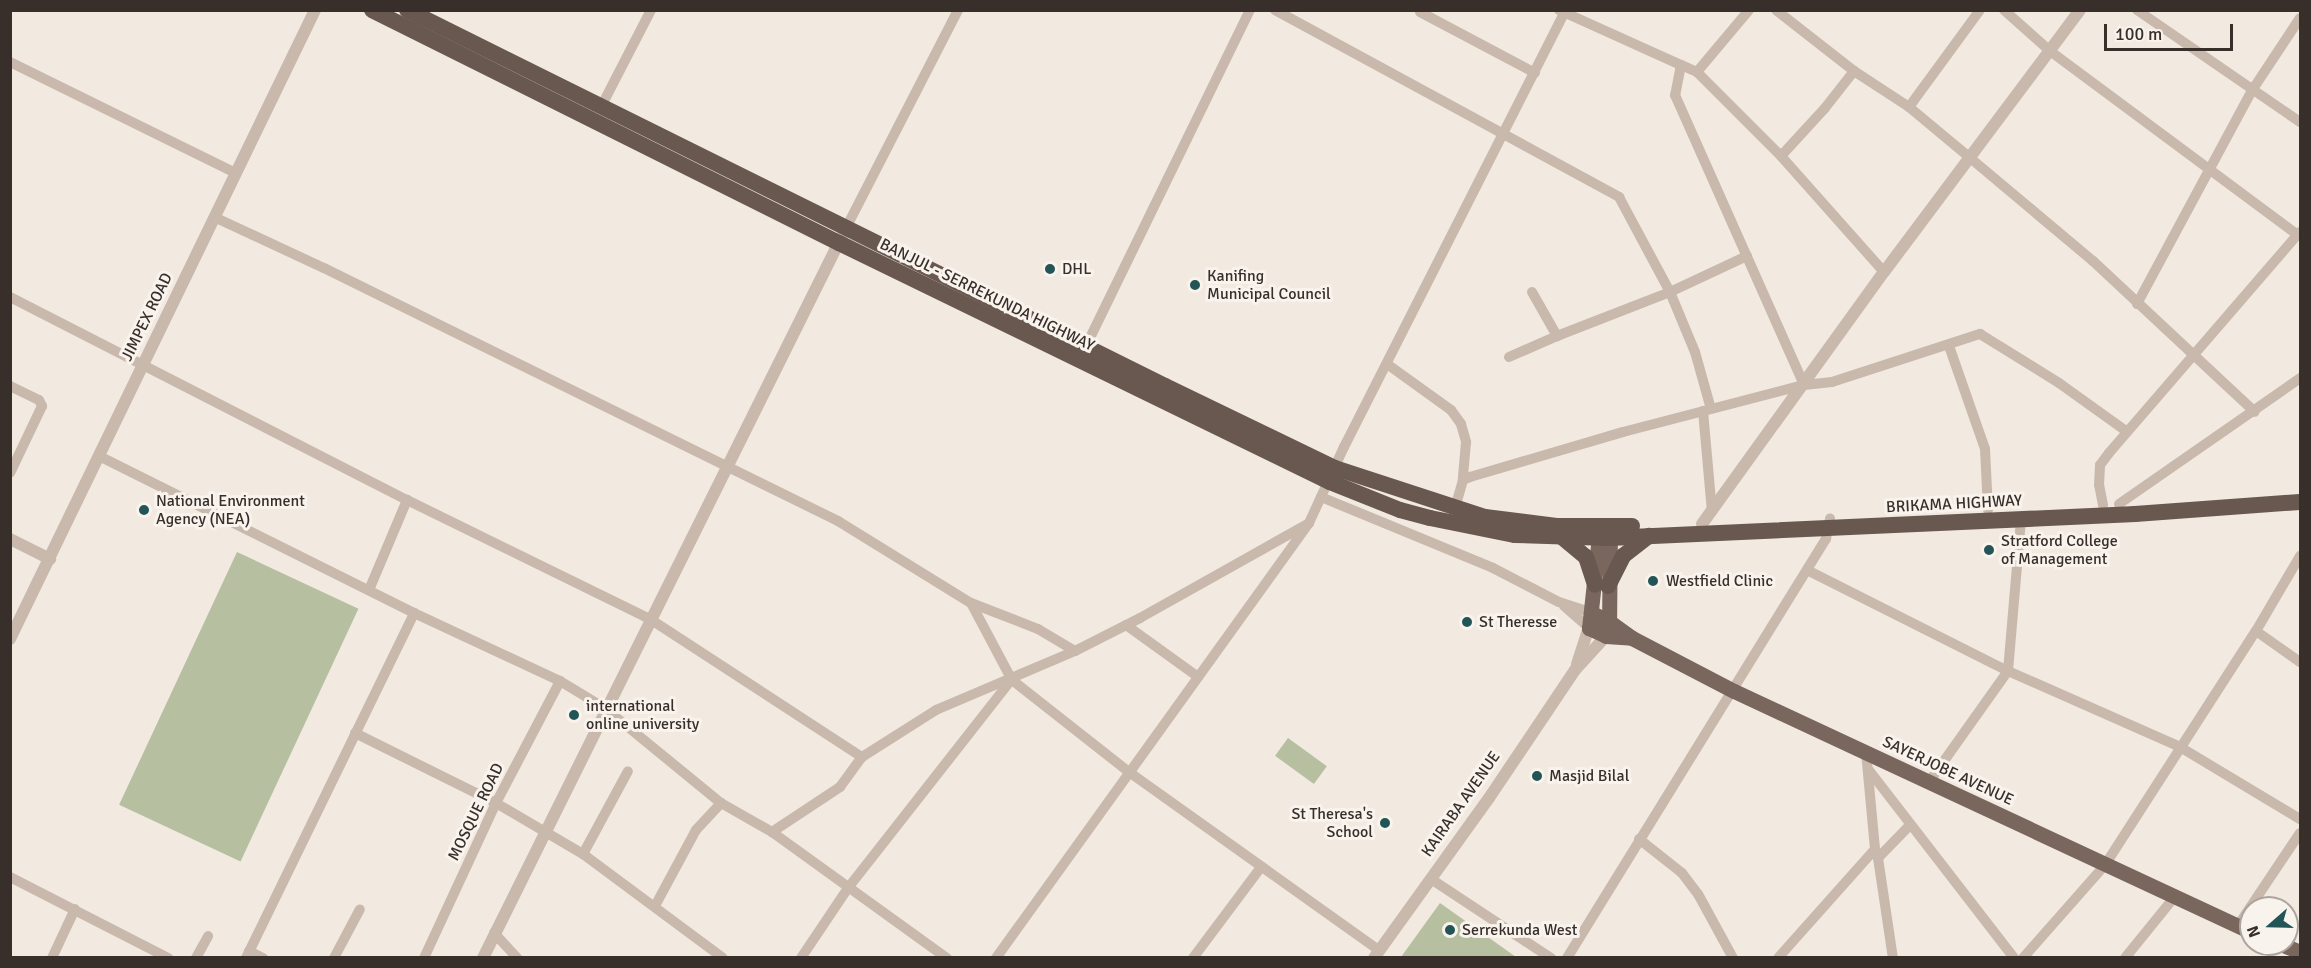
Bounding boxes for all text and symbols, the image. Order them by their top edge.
scale bar [2107,12,2236,50]
text: 100 m [2115,23,2162,45]
street label: BANJUL - SERREKUNDA HIGHWAY [877,235,1097,355]
place label: DHL [1062,259,1091,279]
marker: DHL [1043,262,1057,276]
place label: Kanifing Municipal Council [1207,266,1331,304]
street label: JIMPEX ROAD [117,270,177,364]
marker: Kanifing Municipal Council [1188,278,1202,292]
place label: National Environment Agency (NEA) [156,491,305,529]
street label: BRIKAMA HIGHWAY [1885,491,2023,517]
marker: National Environment Agency (NEA) [137,503,151,517]
place label: Stratford College of Management [2001,531,2118,569]
marker: Stratford College of Management [1982,543,1996,557]
place label: Westfield Clinic [1666,571,1773,591]
marker: Westfield Clinic [1644,572,1662,590]
place label: St Theresse [1479,612,1557,632]
marker: St Theresse [1460,615,1474,629]
place label: international online university [586,696,699,734]
marker: international online university [567,708,581,722]
street label: SAYERJOBE AVENUE [1879,732,2017,810]
street label: KAIRABA AVENUE [1418,748,1504,860]
street label: MOSQUE ROAD [444,760,508,864]
place label: Masjid Bilal [1549,766,1629,786]
marker: Masjid Bilal [1530,769,1544,783]
place label: St Theresa's School [1291,804,1373,842]
marker: St Theresa's School [1378,816,1392,830]
north arrow [2239,896,2299,956]
place label: Serrekunda West [1462,920,1577,940]
marker: Serrekunda West [1443,923,1457,937]
text: N [2243,923,2265,940]

